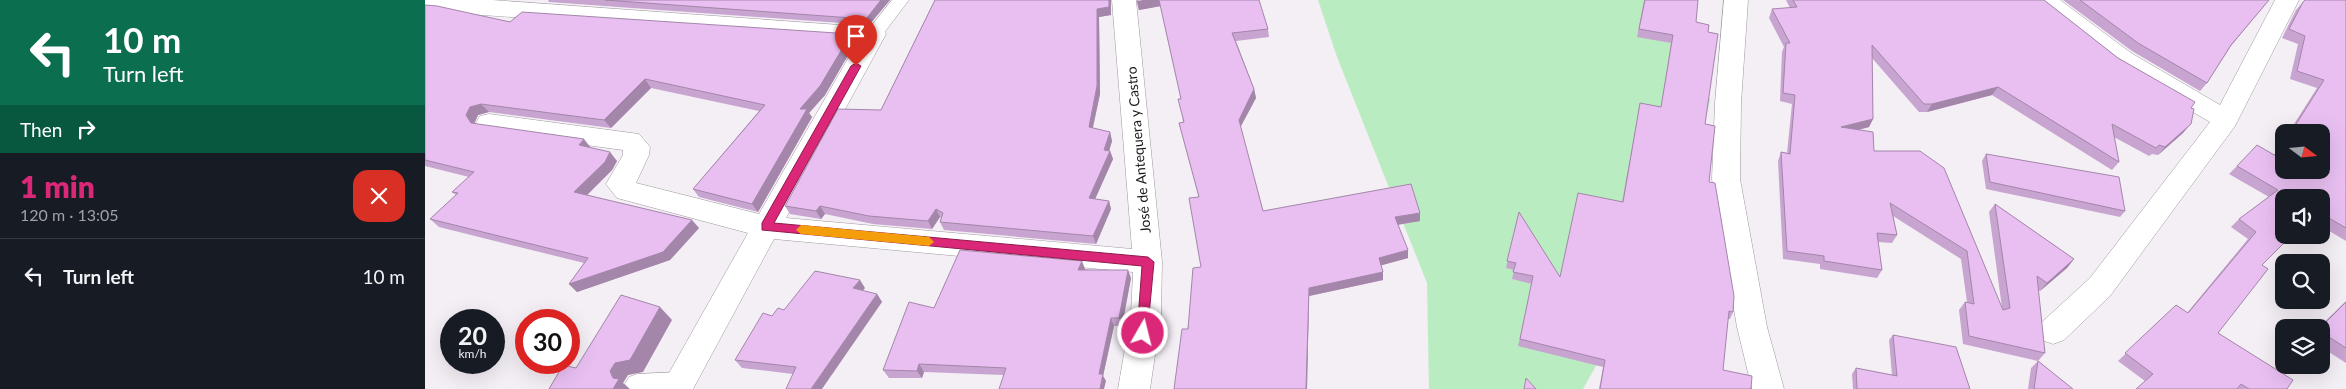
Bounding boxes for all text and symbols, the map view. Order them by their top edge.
pin [835,15,877,66]
text: 10 m [103,18,181,60]
icon: left [20,20,85,85]
icon: arrive [842,22,870,50]
text: Turn left [103,60,184,87]
street label: José de Antequera y Castro [1122,66,1154,234]
icon: right [72,115,100,143]
text: Then [20,118,62,141]
north arrow [2275,124,2330,179]
map controls [2275,124,2330,374]
text: 1 min [20,168,95,204]
button: close [353,170,405,222]
button: sound [2275,189,2330,244]
text: 120 m · 13:05 [20,205,119,224]
button: search [2275,254,2330,309]
icon: left [20,262,48,290]
text: Turn left [63,265,134,288]
text: 10 m [362,265,405,288]
position arrow [1116,306,1168,358]
speed limit sign: 30 [515,309,580,374]
button: layers [2275,319,2330,374]
text: 20 [458,320,487,350]
text: km/h [458,346,487,361]

